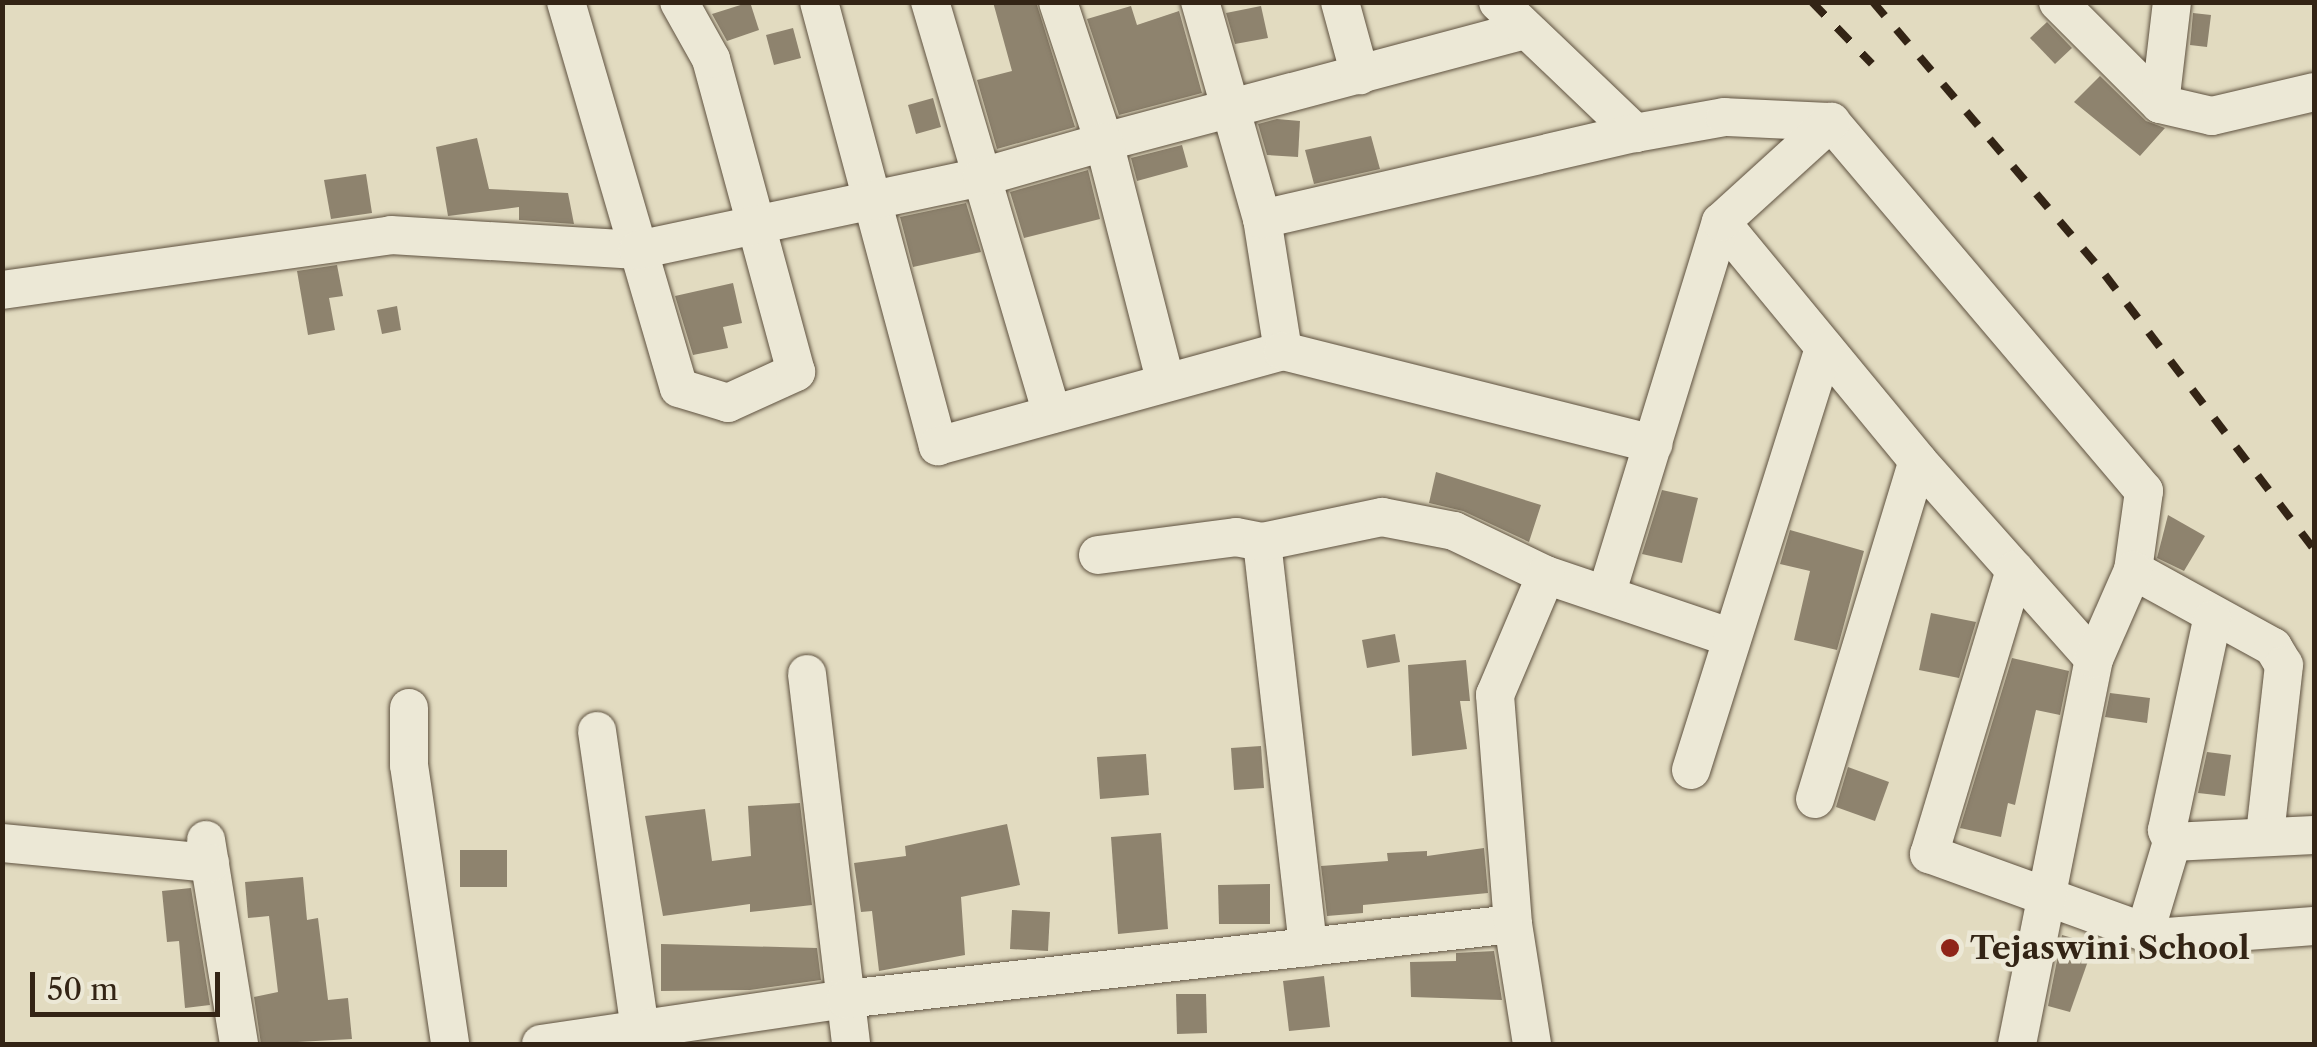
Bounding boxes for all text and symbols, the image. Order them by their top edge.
place label: Tejaswini School [1970,929,2250,967]
marker: Tejaswini School [1939,937,1961,959]
scale bar [35,952,225,1014]
text: 50 m [47,971,118,1008]

